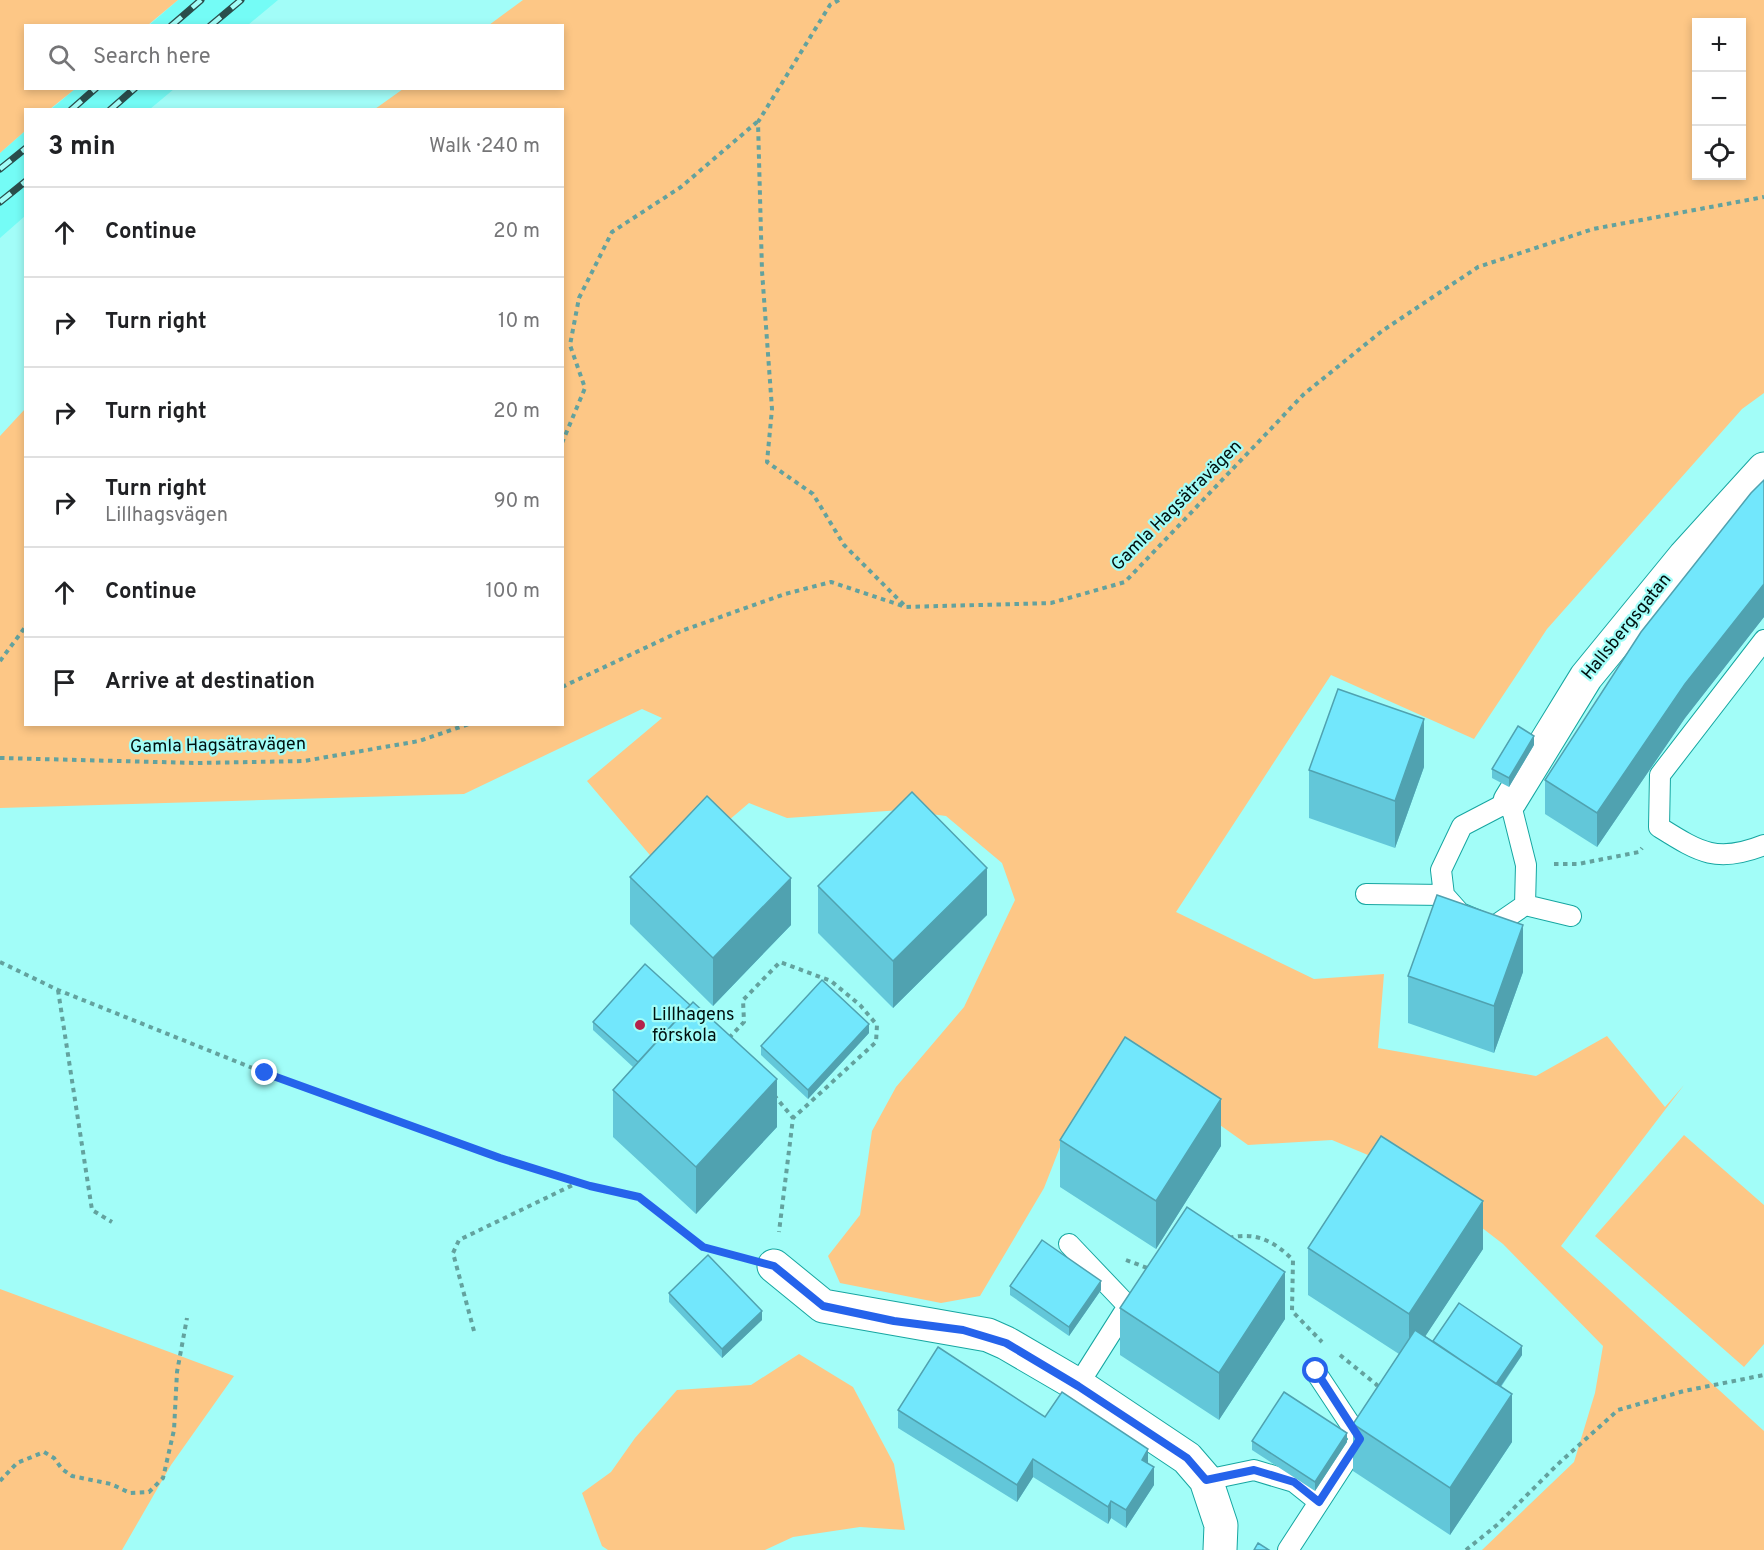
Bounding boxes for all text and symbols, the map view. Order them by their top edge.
map controls [1692,18,1746,180]
button: + [1692,18,1746,72]
search box [24,24,564,90]
icon: search [45,41,78,74]
text: Search here [93,44,211,71]
button: − [1692,72,1746,126]
button: locate [1692,126,1746,180]
text: 3 min [48,131,116,164]
text: Walk · 240 m [429,134,540,160]
icon: ahead [48,216,81,249]
text: Continue [105,219,196,246]
text: 20 m [493,219,540,245]
icon: right [48,306,81,339]
text: Turn right [105,309,207,336]
text: 10 m [498,309,540,335]
icon: right [48,396,81,429]
text: Turn right [105,399,207,426]
text: 20 m [493,399,540,425]
street label: Gamla Hagsätravägen [1107,436,1247,576]
text: Turn right [105,476,207,503]
icon: right [48,486,81,519]
text: 90 m [494,489,540,515]
text: Lillhagsvägen [105,503,228,529]
street label: Hallsbergsgatan [1577,569,1677,685]
icon: ahead [48,576,81,609]
text: Continue [105,579,196,606]
text: 100 m [485,579,540,605]
icon: arrive [48,666,81,699]
text: Arrive at destination [105,669,315,696]
street label: Gamla Hagsätravägen [130,733,306,759]
place label: Lillhagens förskola [652,1004,735,1048]
marker: Lillhagens förskola [633,1018,647,1032]
route end [251,1059,277,1085]
route start [1302,1357,1328,1383]

